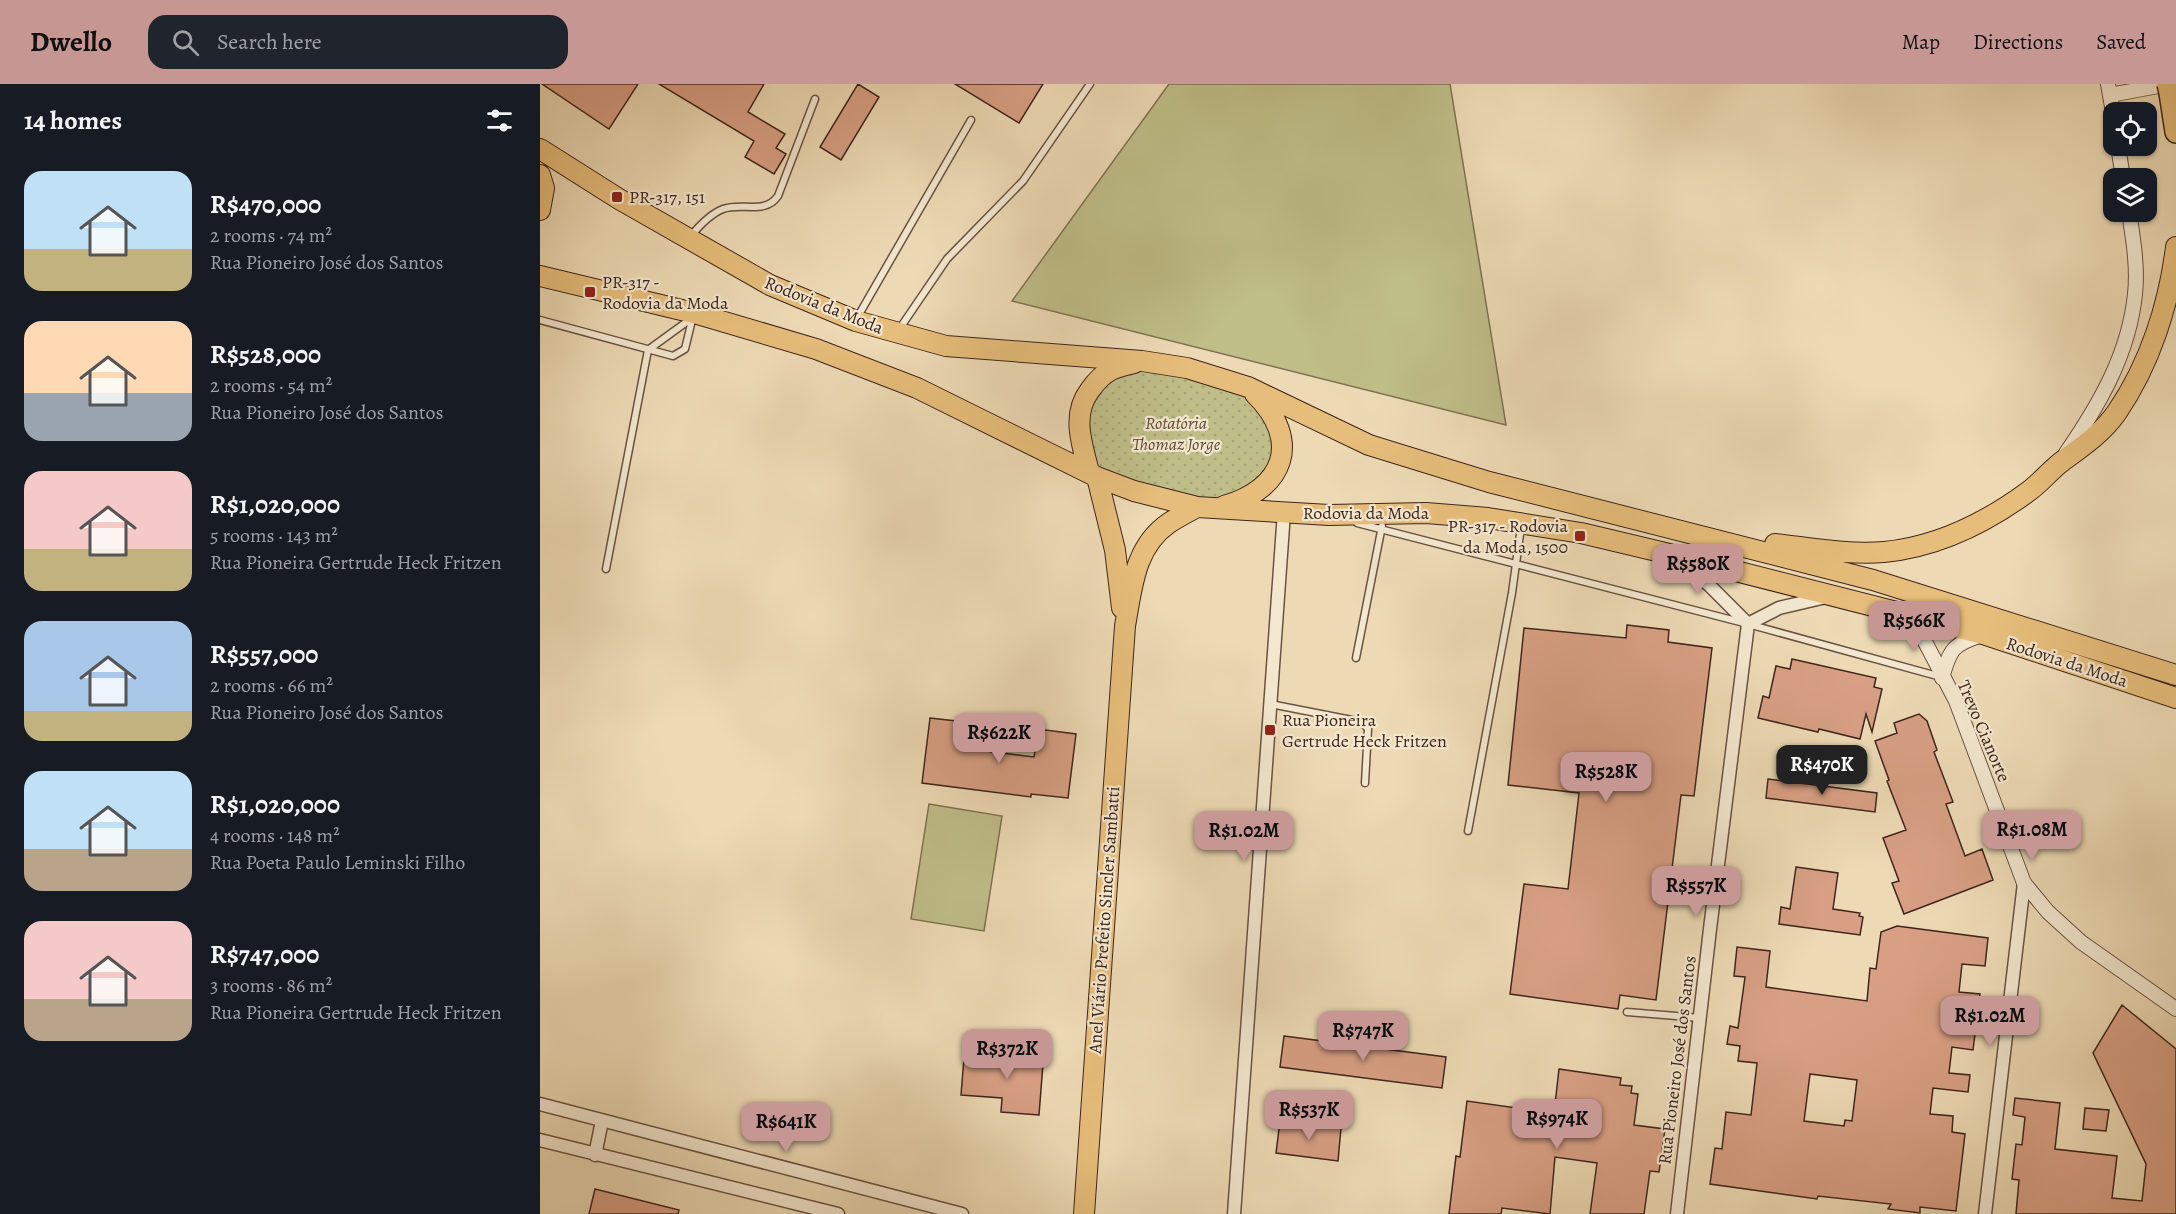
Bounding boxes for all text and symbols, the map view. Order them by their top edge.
search box [148,15,568,69]
text: Dwello [30,23,112,61]
icon: search [169,26,202,59]
text: Search here [217,27,322,57]
text: Map [1902,28,1940,56]
text: Directions [1973,28,2063,56]
text: Saved [2096,28,2146,56]
map controls [2103,102,2157,222]
button: locate [2103,102,2157,156]
text: 14 homes [24,103,122,138]
icon: filters [483,104,516,137]
button: layers [2103,168,2157,222]
place label: PR-317, 151 [629,185,705,209]
text: R$470,000 [210,187,321,222]
marker: PR-317, 151 [610,190,624,204]
icon: home [72,195,144,267]
text: 2 rooms · 74 m² [210,222,332,249]
text: Rua Pioneiro José dos Santos [210,249,444,276]
place label: PR-317 - Rodovia da Moda [602,270,729,315]
street label: Rodovia da Moda [761,270,888,340]
marker: PR-317 - Rodovia da Moda [583,285,597,299]
text: R$528,000 [210,337,321,372]
icon: home [72,345,144,417]
text: 2 rooms · 54 m² [210,372,332,399]
text: Rua Pioneiro José dos Santos [210,399,444,426]
park label: Rotatória Thomaz Jorge [1132,411,1221,456]
text: R$1,020,000 [210,487,340,522]
icon: home [72,495,144,567]
street label: Rodovia da Moda [1303,501,1430,525]
place label: PR-317 - Rodovia da Moda, 1500 [1448,514,1569,559]
text: 5 rooms · 143 m² [210,522,338,549]
marker: PR-317 - Rodovia da Moda, 1500 [1573,529,1587,543]
pin: R$580K [1649,544,1747,595]
text: Rua Pioneira Gertrude Heck Fritzen [210,549,502,576]
text: R$580K [1666,550,1730,577]
pin: R$566K [1865,601,1963,652]
text: R$566K [1883,607,1945,634]
street label: Rodovia da Moda [2003,631,2131,693]
text: R$557,000 [210,637,318,672]
icon: home [72,645,144,717]
text: 2 rooms · 66 m² [210,672,333,699]
street label: Trevo Cianorte [1952,676,2016,786]
text: Rua Pioneiro José dos Santos [210,699,444,726]
place label: Rua Pioneira Gertrude Heck Fritzen [1282,708,1447,753]
pin: R$622K [950,713,1048,764]
text: R$622K [967,719,1031,746]
marker: Rua Pioneira Gertrude Heck Fritzen [1263,723,1277,737]
pin: R$470K [1773,745,1871,796]
text: R$470K [1790,751,1854,778]
pin: R$528K [1557,752,1655,803]
text: R$528K [1574,758,1638,785]
street label: Anel Viário Prefeito Sincler Sambatti [1083,786,1125,1055]
text: R$1,020,000 [210,787,340,822]
icon: home [72,795,144,867]
pin: R$1.08M [1977,810,2087,861]
pin: R$1.02M [1189,811,1299,862]
text: R$1.08M [1996,816,2068,843]
text: R$1.02M [1208,817,1280,844]
text: 4 rooms · 148 m² [210,822,340,849]
text: Rua Poeta Paulo Leminski Filho [210,849,465,876]
pin: R$557K [1647,866,1745,917]
text: R$557K [1666,872,1726,899]
text: R$747,000 [210,937,319,972]
icon: home [72,945,144,1017]
street label: Rua Pioneiro José dos Santos [1652,954,1702,1166]
text: 3 rooms · 86 m² [210,972,332,999]
pin: R$1.02M [1935,996,2045,1047]
text: Rua Pioneira Gertrude Heck Fritzen [210,999,502,1026]
text: R$1.02M [1954,1002,2026,1029]
pin: R$747K [1314,1011,1412,1062]
text: R$747K [1332,1017,1394,1044]
pin: R$372K [958,1029,1056,1080]
text: R$372K [976,1035,1038,1062]
pin: R$537K [1260,1090,1358,1141]
text: R$537K [1279,1096,1339,1123]
pin: R$974K [1508,1099,1606,1150]
pin: R$641K [737,1102,835,1153]
text: R$974K [1526,1105,1588,1132]
text: R$641K [755,1108,817,1135]

